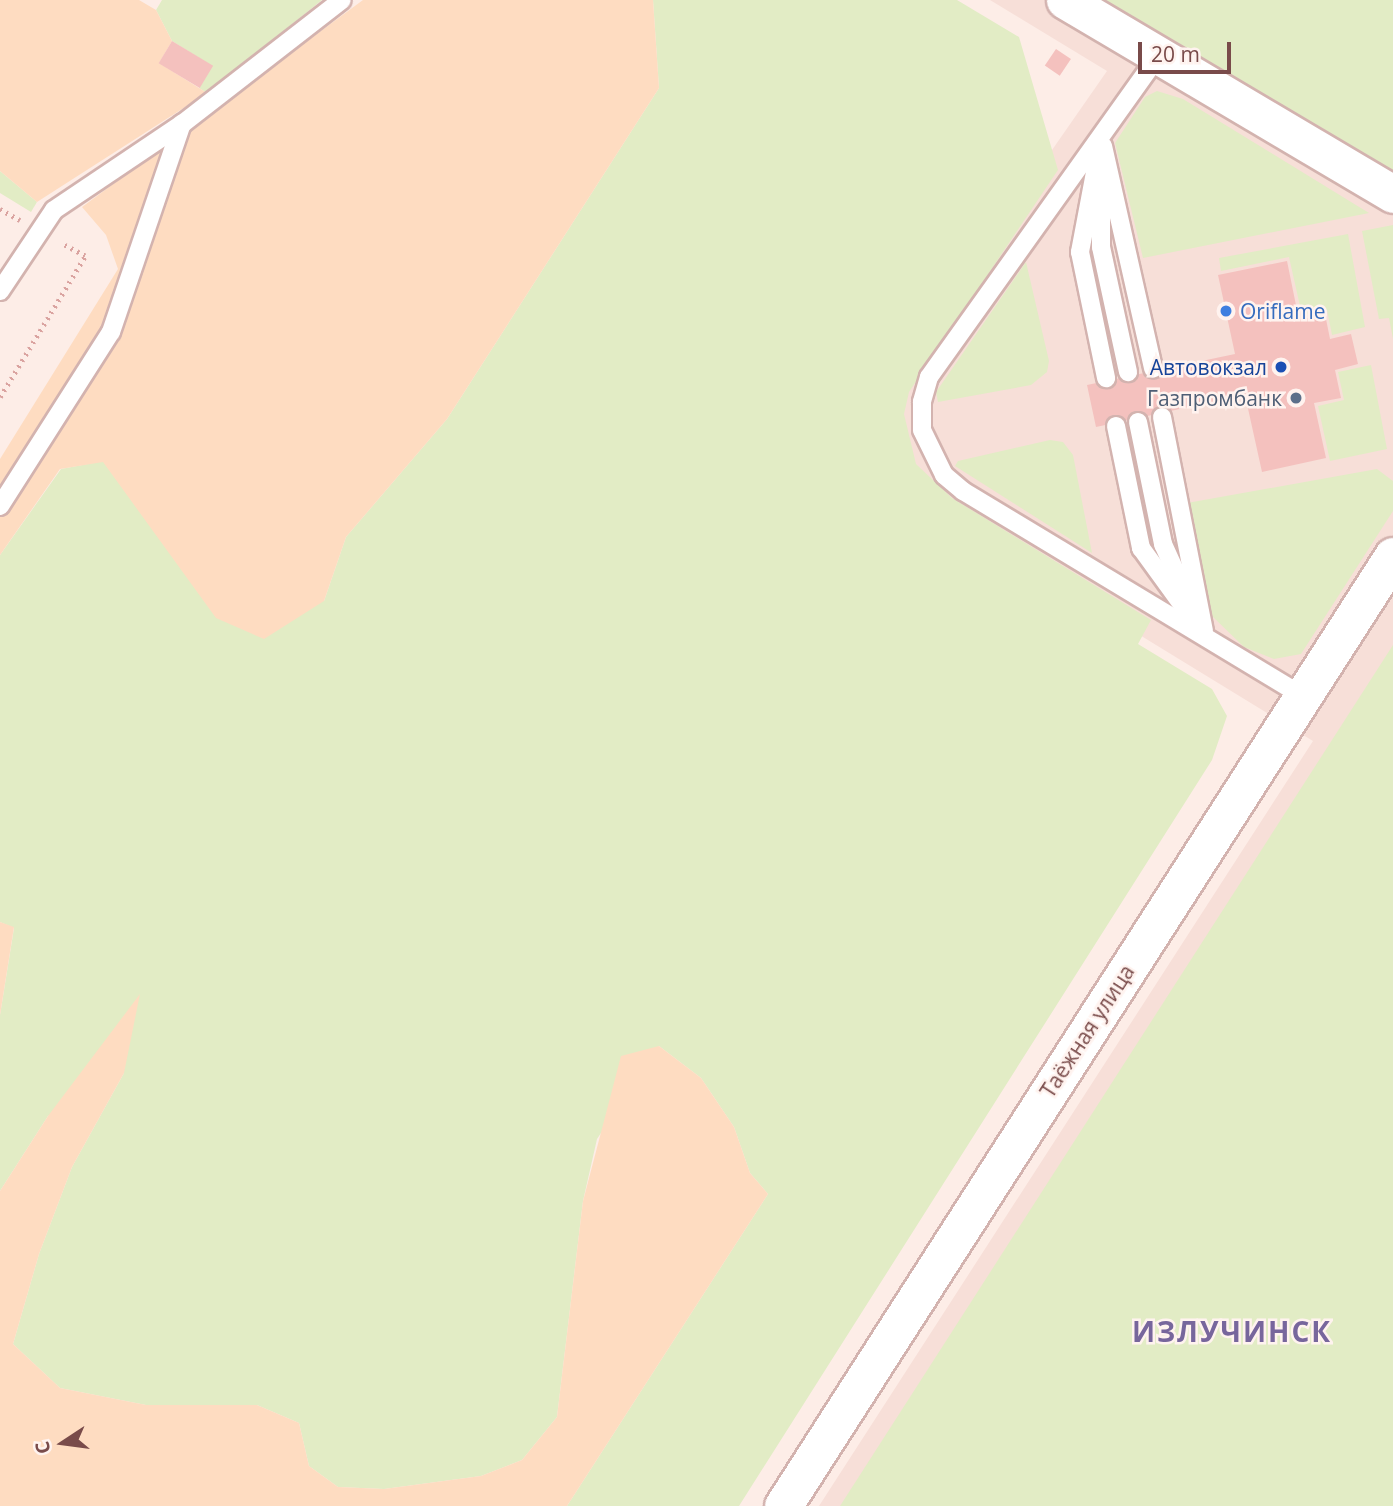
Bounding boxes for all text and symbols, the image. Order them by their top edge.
scale bar [1141,28,1234,72]
text: 20 m [1151,40,1200,68]
place label: Oriflame [1240,298,1325,324]
marker: Oriflame [1218,303,1234,319]
place label: Автовокзал [1150,354,1267,380]
marker: Автовокзал [1273,359,1289,375]
place label: Газпромбанк [1147,385,1282,411]
marker: Газпромбанк [1288,390,1304,406]
street label: Таёжная улица [1035,960,1139,1102]
district label: ИЗЛУЧИНСК [1133,1314,1331,1348]
north arrow [28,1408,98,1478]
text: С [29,1439,57,1457]

